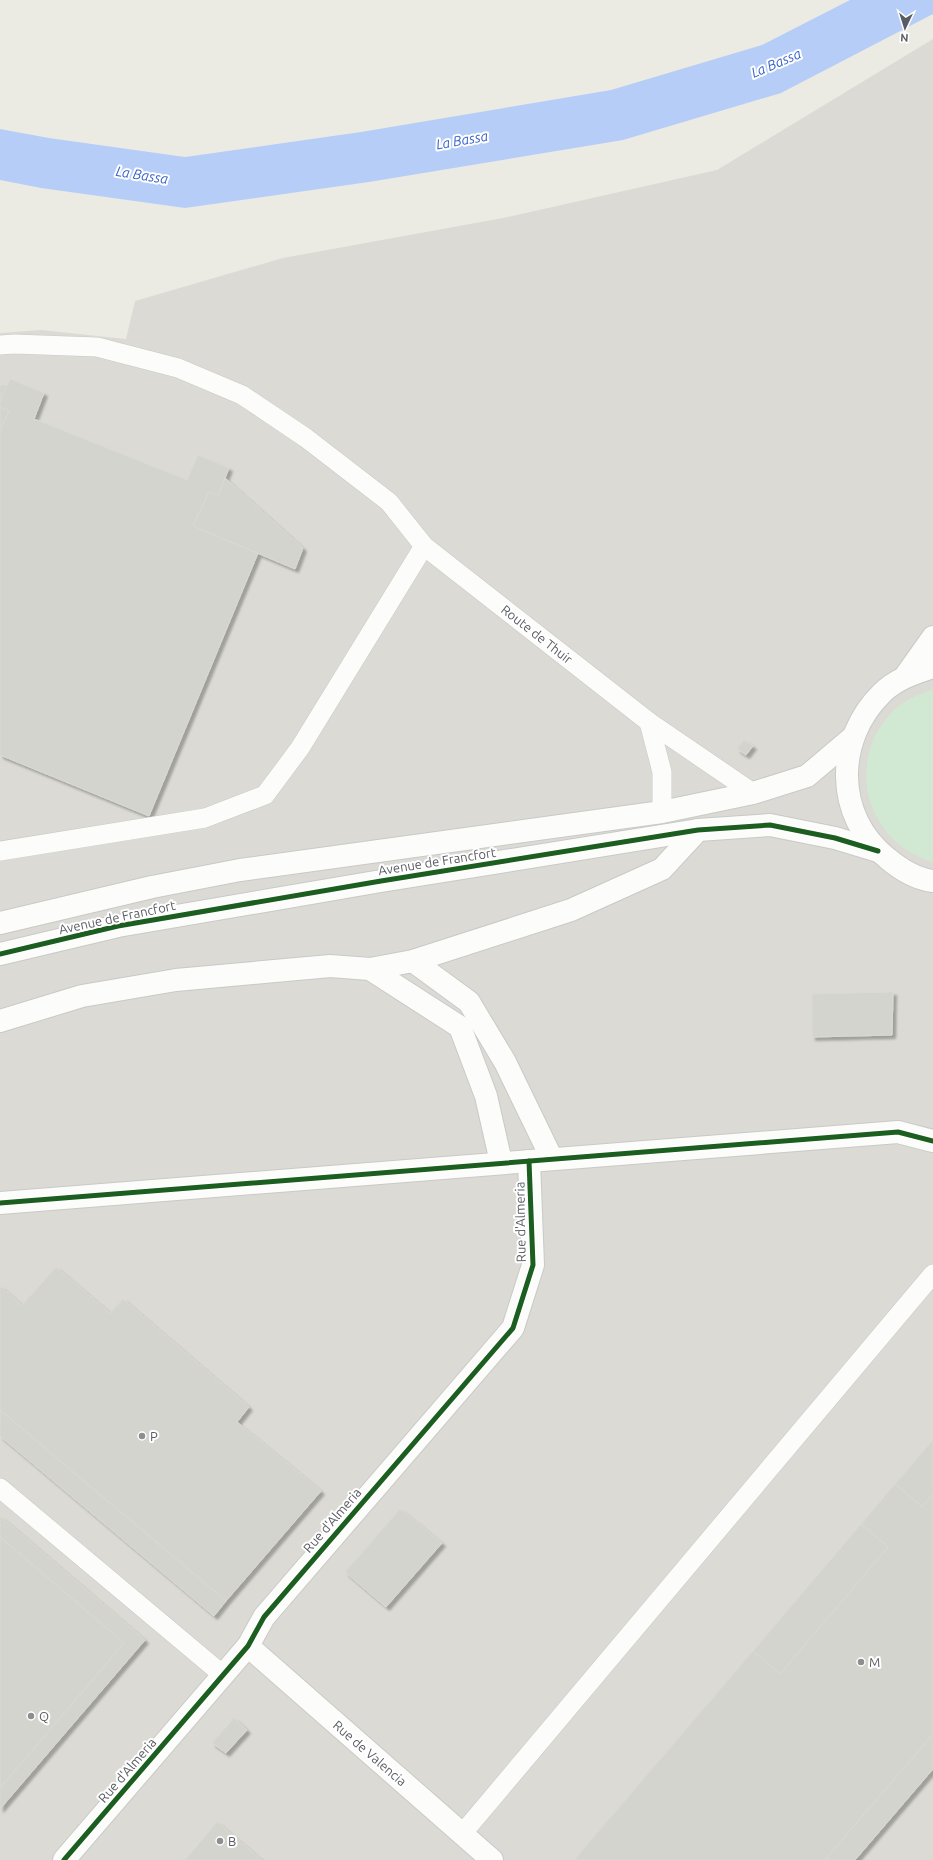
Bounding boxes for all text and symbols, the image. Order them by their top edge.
north arrow [885,8,925,48]
text: N [900,32,909,44]
water label: La Bassa [749,45,804,81]
water label: La Bassa [435,127,490,152]
water label: La Bassa [115,163,170,187]
street label: Route de Thuir [499,602,575,666]
street label: Avenue de Francfort [377,845,497,877]
street label: Avenue de Francfort [57,898,177,936]
street label: Rue d'Almeria [512,1182,528,1262]
place label: P [150,1429,158,1443]
marker: P [137,1431,147,1441]
street label: Rue d'Almeria [300,1485,364,1555]
place label: M [869,1655,880,1669]
marker: M [856,1657,866,1667]
place label: Q [39,1709,49,1724]
marker: Q [26,1711,36,1721]
street label: Rue de Valencia [331,1718,409,1788]
street label: Rue d'Almeria [95,1735,159,1805]
place label: B [228,1834,236,1848]
marker: B [215,1836,225,1846]

